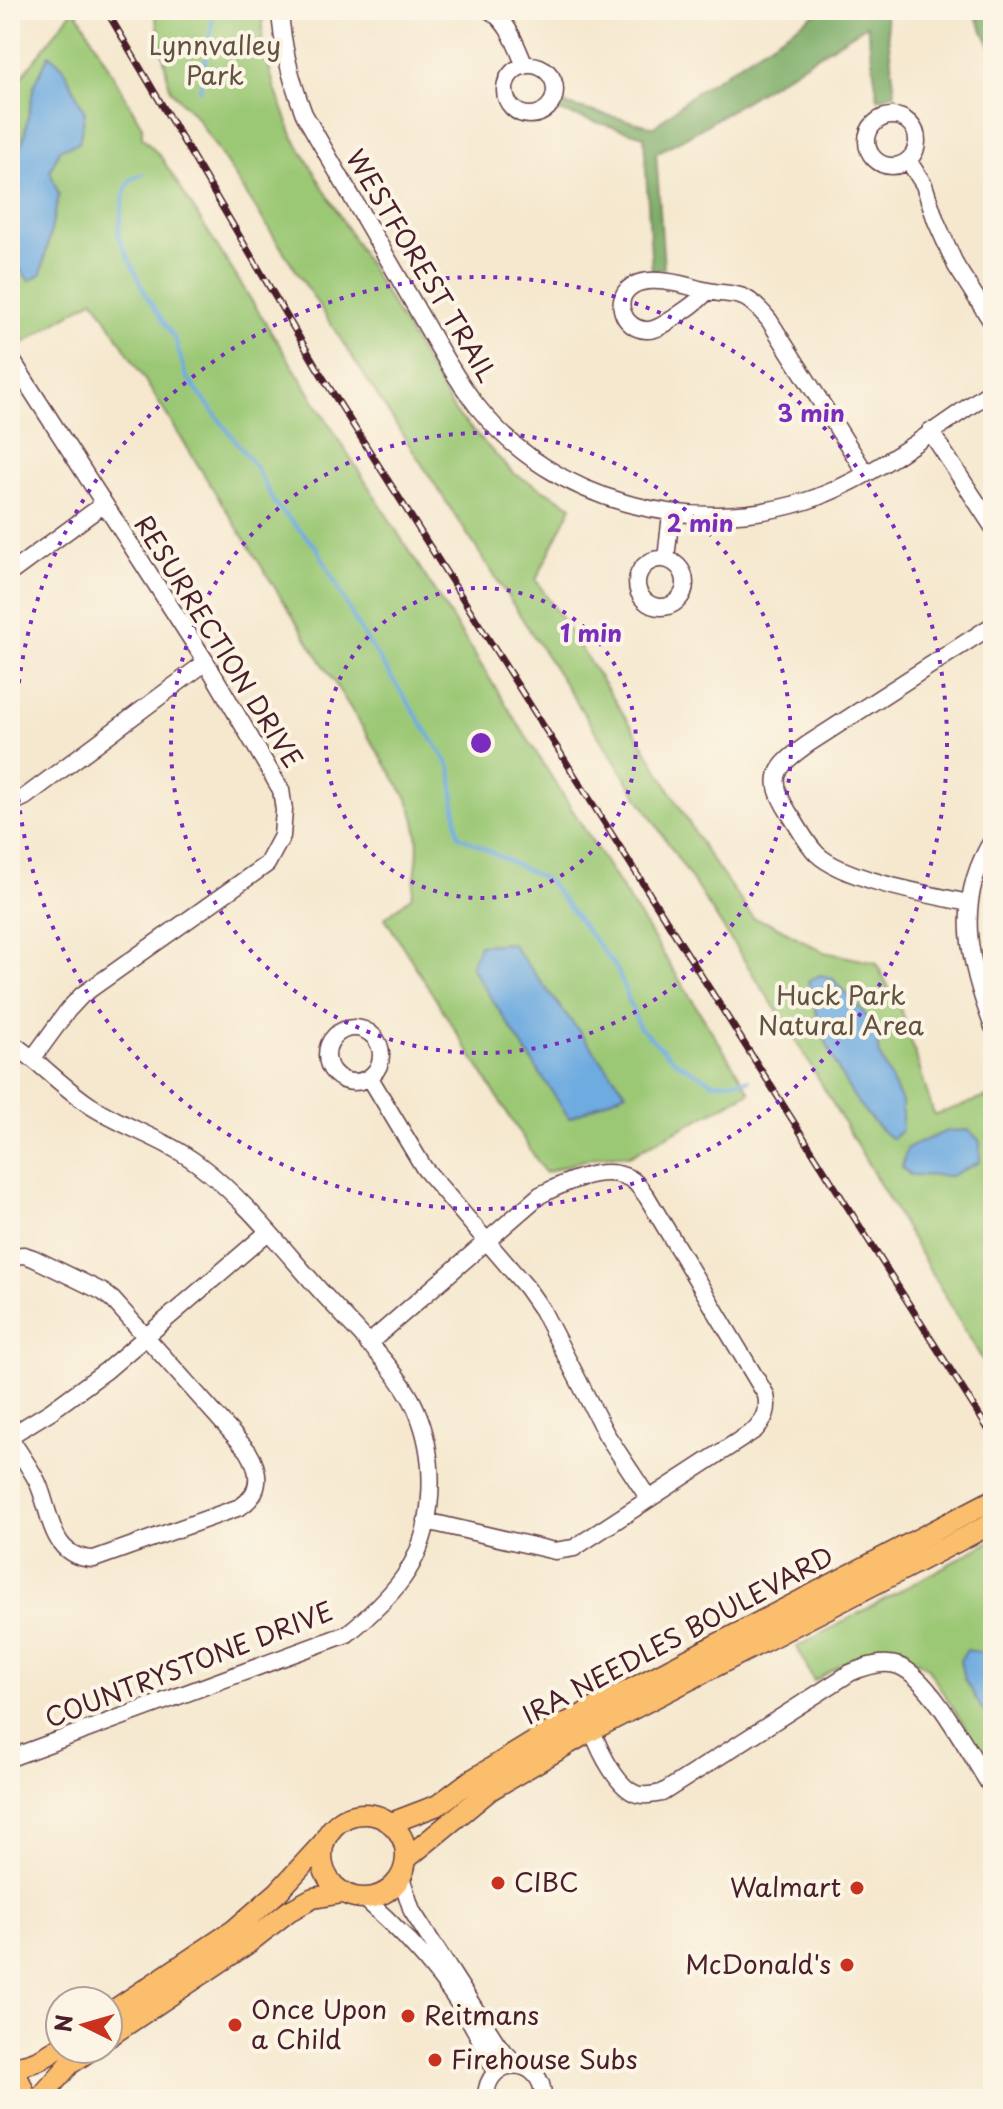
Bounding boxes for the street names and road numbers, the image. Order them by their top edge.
street label: WESTFOREST TRAIL [337,141,507,389]
street label: RESURRECTION DRIVE [126,507,313,775]
street label: IRA NEEDLES BOULEVARD [515,1536,840,1734]
street label: COUNTRYSTONE DRIVE [39,1591,338,1737]

